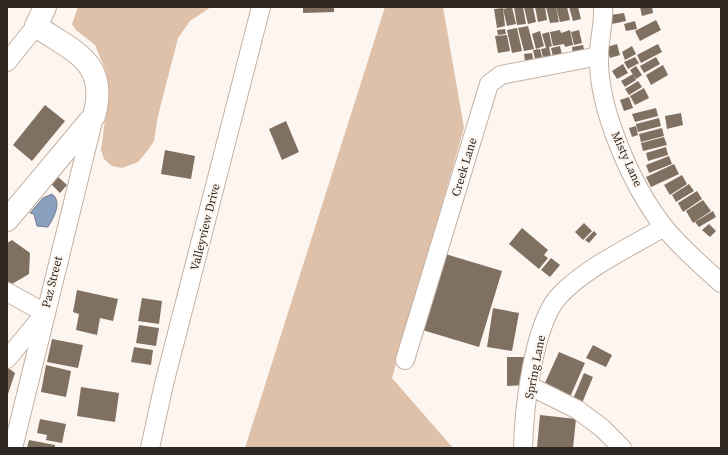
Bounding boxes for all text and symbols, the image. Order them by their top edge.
street label: Misty Lane [608,129,646,189]
street label: Creek Lane [447,136,481,198]
street label: Valleyview Drive [186,182,224,272]
street label: Paz Street [38,255,66,309]
street label: Spring Lane [521,334,549,400]

